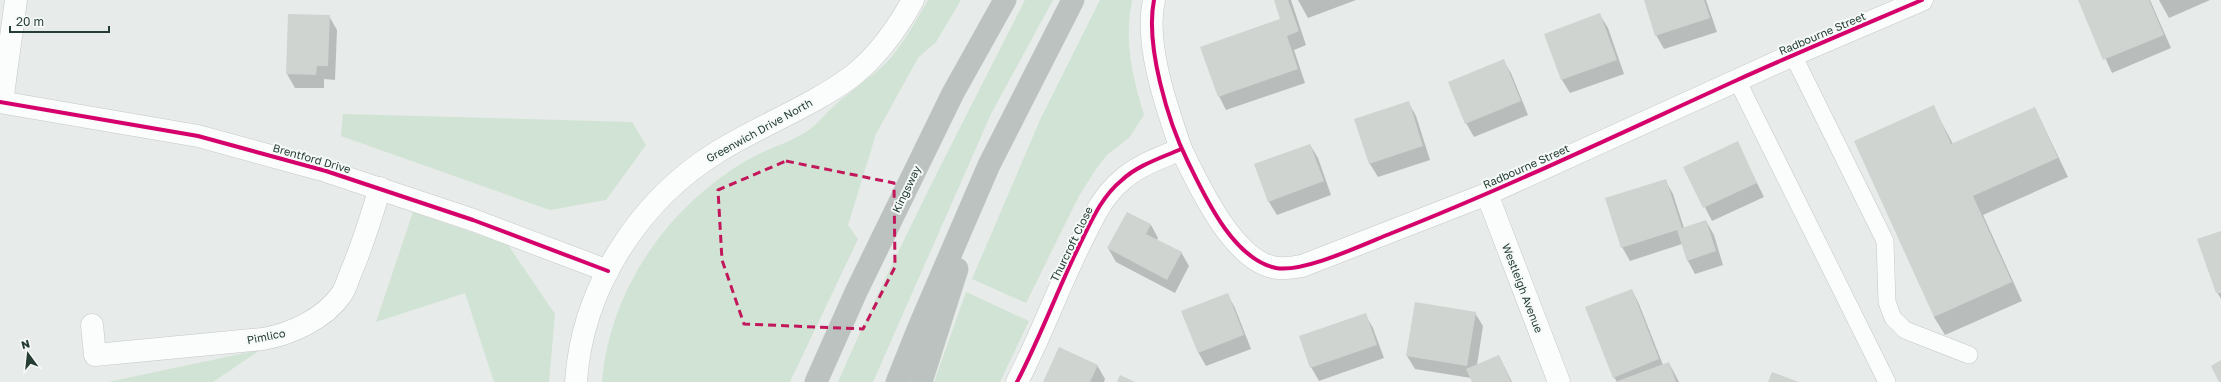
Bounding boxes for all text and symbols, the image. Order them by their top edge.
scale bar [10,8,109,34]
street label: Radbourne Street [1777,9,1867,57]
text: 20 m [16,14,44,29]
street label: Greenwich Drive North [704,95,814,165]
street label: Brentford Drive [272,141,352,175]
street label: Radbourne Street [1481,141,1571,191]
street label: Kingsway [889,163,923,215]
street label: Thurcroft Close [1047,204,1095,284]
street label: Westleigh Avenue [1500,242,1546,334]
street label: Pimlico [246,326,287,346]
north arrow [8,334,48,374]
text: N [20,336,31,351]

